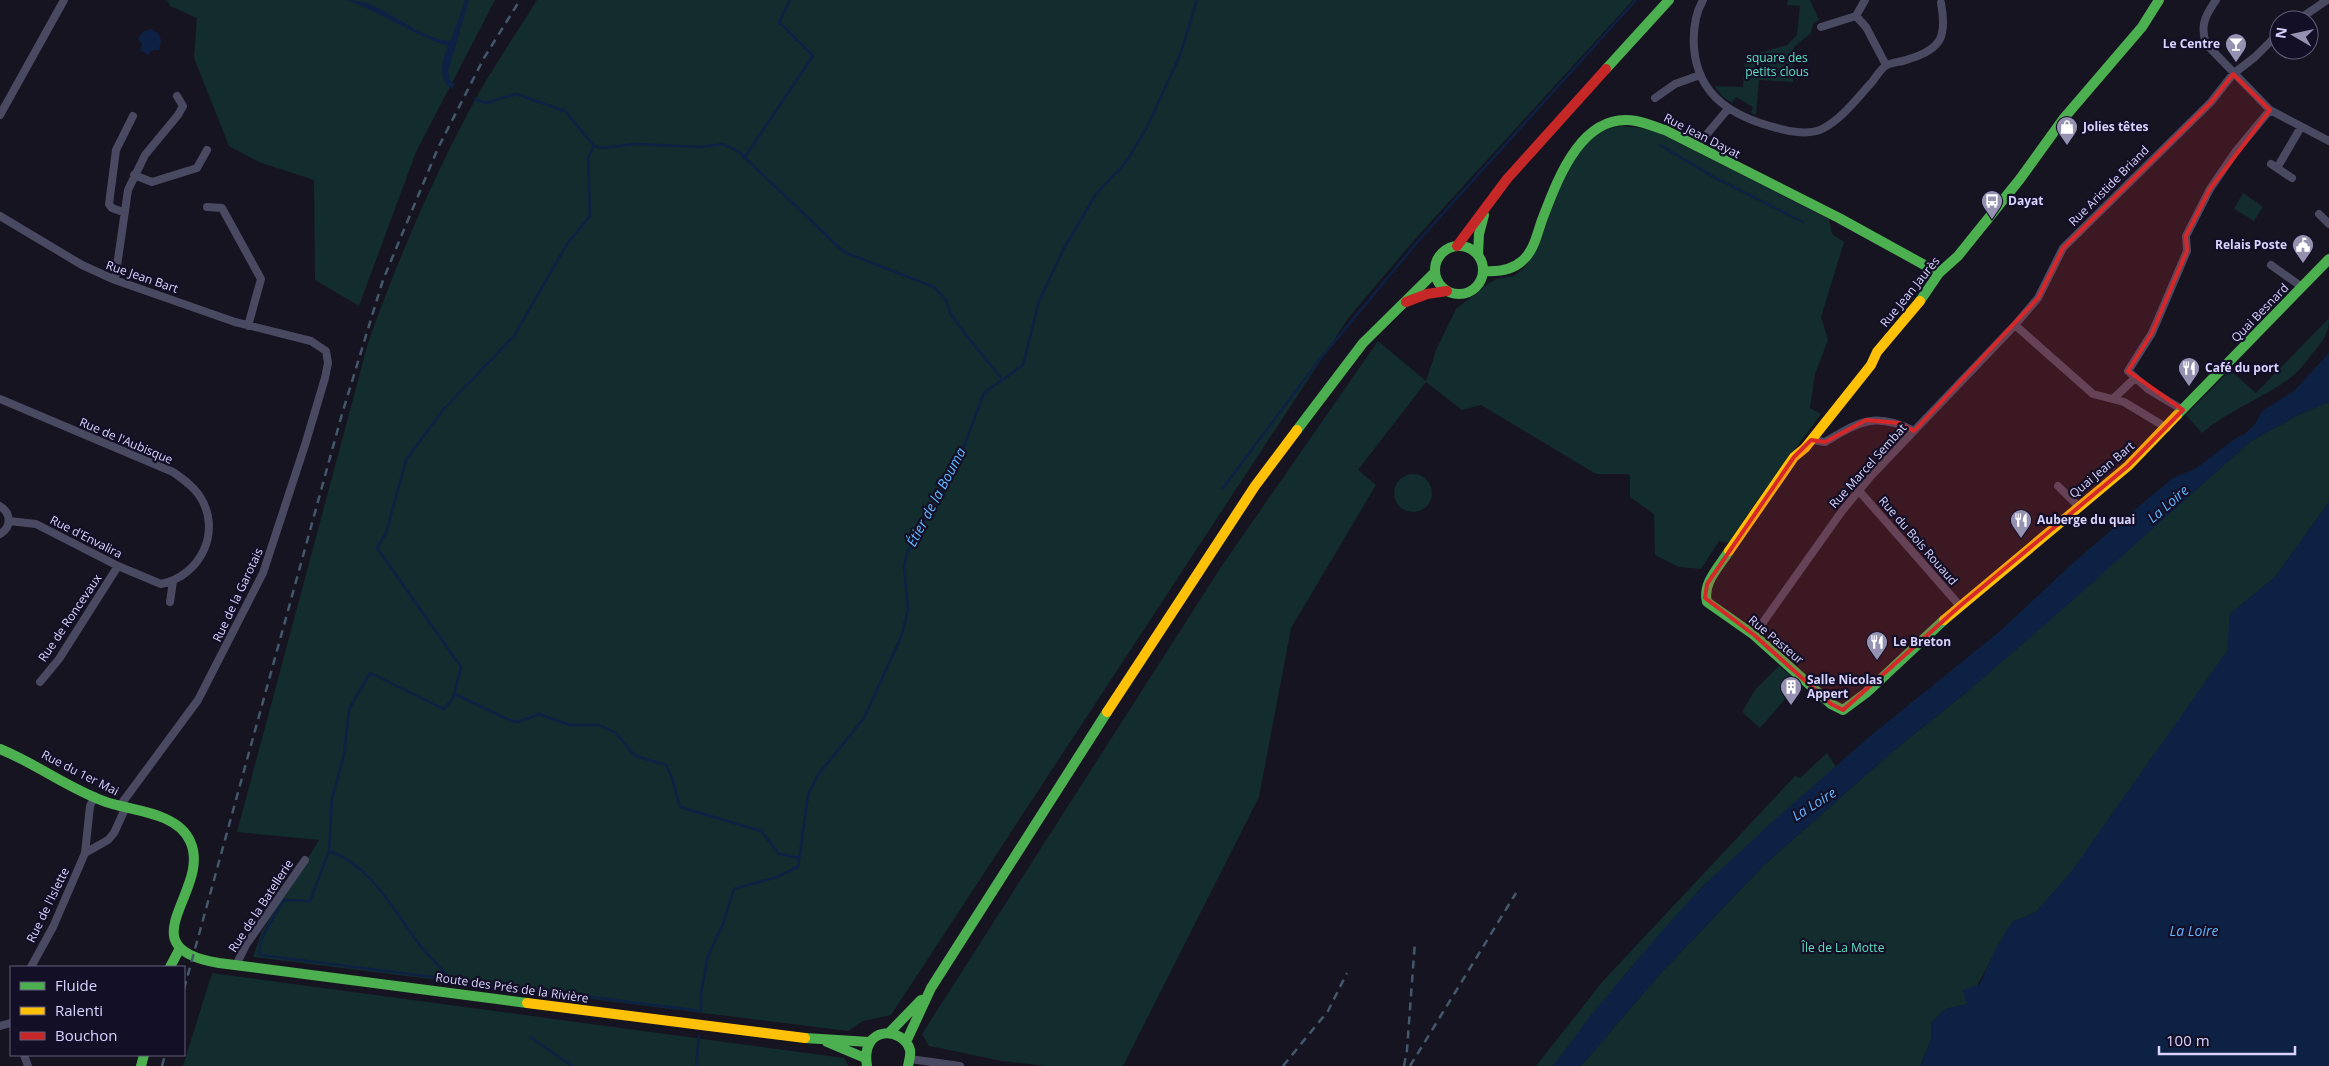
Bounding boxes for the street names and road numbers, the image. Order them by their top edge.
street label: Rue Jean Dayat [1661,109,1744,162]
street label: Rue Aristide Briand [2065,142,2153,230]
street label: Rue Jean Jaurès [1876,253,1944,331]
street label: Rue Jean Bart [104,256,181,297]
street label: Quai Besnard [2227,279,2292,346]
street label: Rue de l'Aubisque [77,413,176,468]
street label: Rue Marcel Sembat [1825,420,1910,512]
street label: Quai Jean Bart [2065,437,2138,502]
street label: Rue du Bois Rouaud [1875,493,1962,589]
street label: Rue d'Envalira [47,511,125,562]
street label: Rue de la Garotais [208,545,267,645]
street label: Rue de Roncevaux [34,570,106,665]
street label: Rue Pasteur [1745,611,1808,668]
street label: Rue du 1er Mai [39,746,122,799]
street label: Rue de la Batellerie [224,856,297,955]
street label: Rue de l'Islette [22,864,73,945]
street label: Route des Prés de la Rivière [434,968,590,1007]

